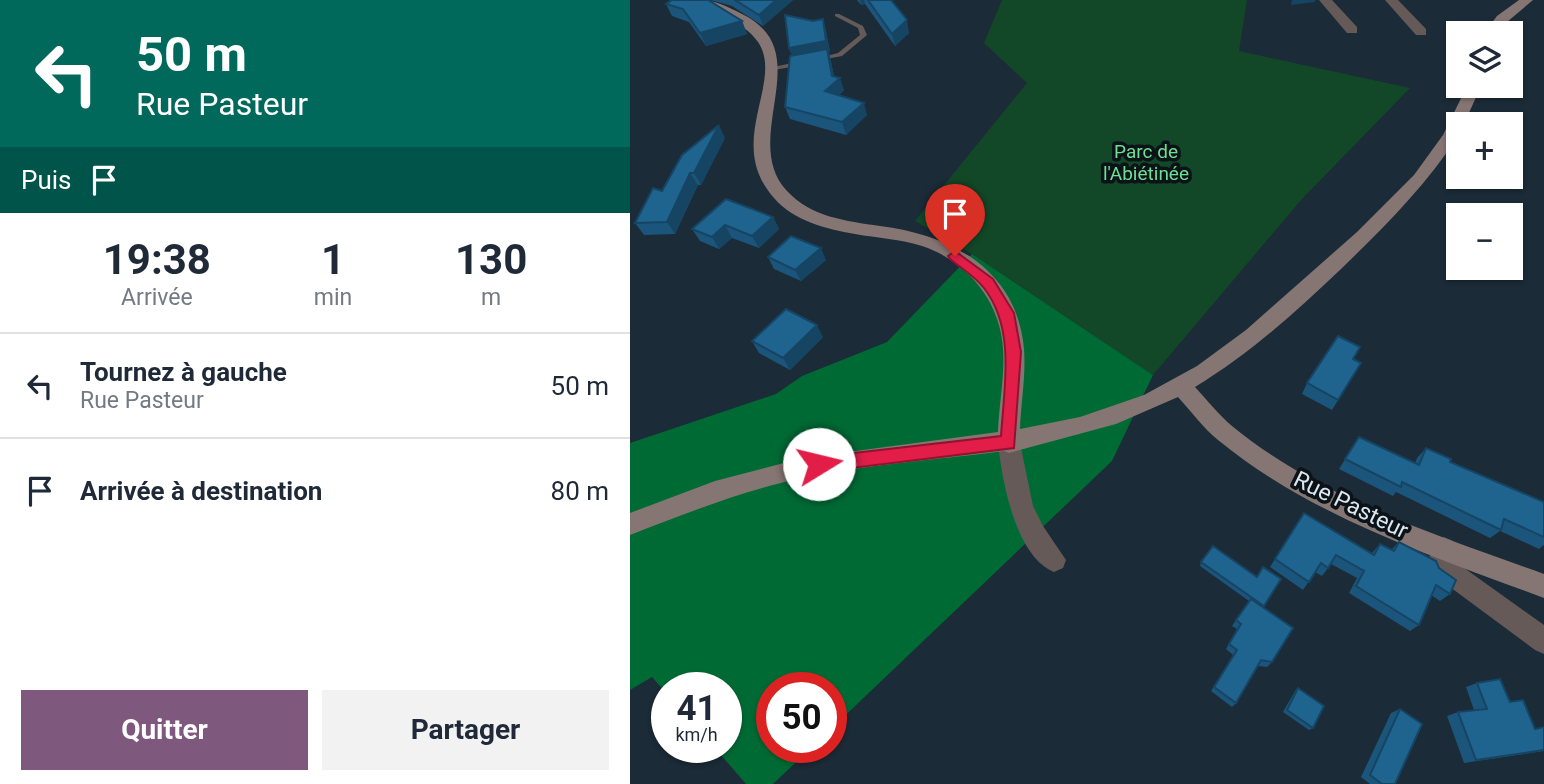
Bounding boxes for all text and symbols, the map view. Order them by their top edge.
map controls [1446,21,1523,280]
button: layers [1446,21,1523,98]
text: 50 m [136,26,247,83]
icon: left [21,28,112,119]
text: Rue Pasteur [136,85,308,123]
button: + [1446,112,1523,189]
park label: Parc de l'Abiétinée [1103,140,1189,185]
icon: arrive [85,161,123,199]
text: Puis [21,165,71,195]
pin [925,184,985,256]
icon: arrive [936,195,974,233]
button: − [1446,203,1523,280]
text: 19:38 [103,235,211,284]
text: 1 [321,235,345,284]
text: 130 [455,235,527,284]
text: Arrivée [121,284,193,311]
text: min [314,284,352,311]
text: m [481,284,501,311]
text: Tournez à gauche [80,357,287,387]
icon: left [21,367,59,405]
text: 50 m [551,371,609,401]
text: Rue Pasteur [80,387,204,414]
position arrow [782,427,856,501]
street label: Rue Pasteur [1289,466,1413,544]
icon: arrive [21,472,59,510]
text: Arrivée à destination [80,476,322,506]
text: 80 m [551,476,609,506]
speed limit sign: 50 [756,672,847,763]
text: 41 [676,688,717,729]
button: Quitter [21,690,308,770]
button: Partager [322,690,609,770]
text: km/h [675,724,718,745]

